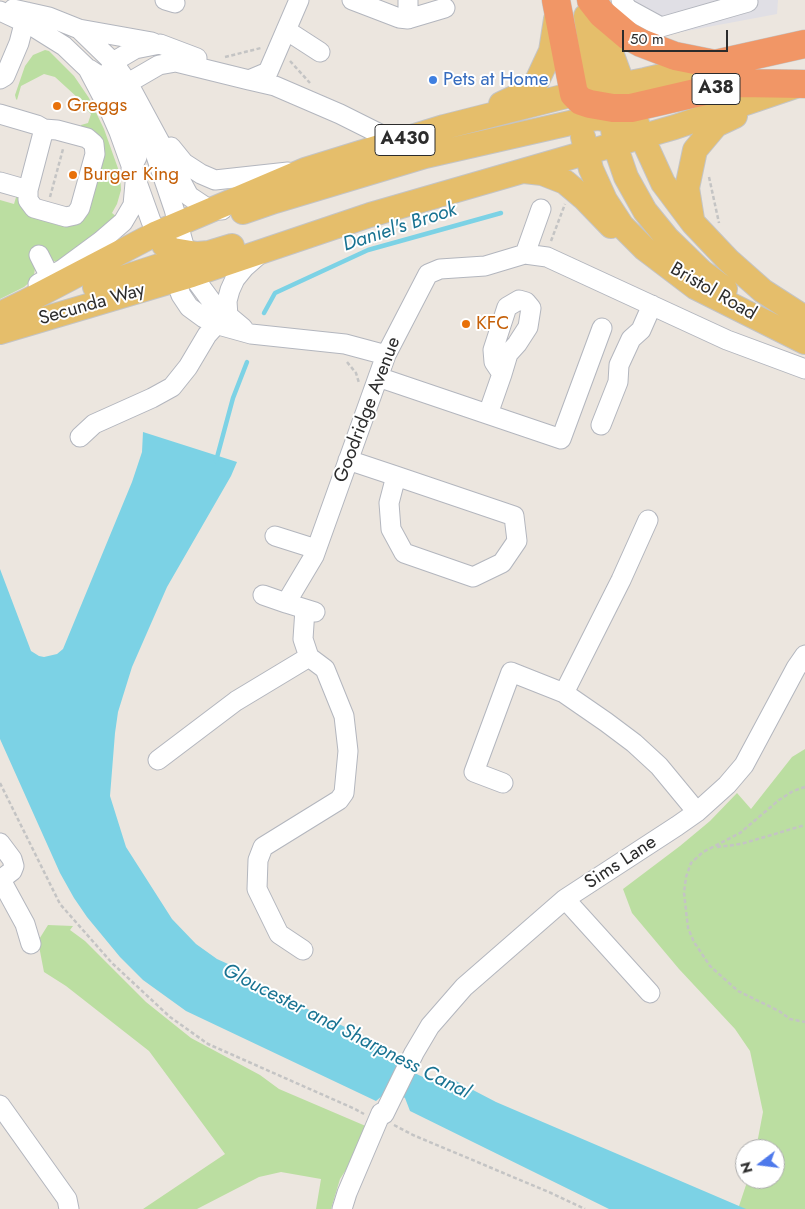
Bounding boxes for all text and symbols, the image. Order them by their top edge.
scale bar [625,20,731,52]
text: 50 m [630,28,664,50]
place label: Pets at Home [443,69,549,91]
marker: Pets at Home [427,74,439,86]
road number: A38 [692,74,740,105]
place label: Greggs [67,95,127,117]
marker: Greggs [51,100,63,112]
road number: A430 [375,124,435,156]
place label: Burger King [83,164,179,186]
marker: Burger King [67,169,79,181]
water label: Daniel's Brook [340,198,460,258]
street label: Bristol Road [666,258,760,326]
street label: Secunda Way [36,279,148,331]
place label: KFC [476,313,509,335]
marker: KFC [460,318,472,330]
street label: Goodridge Avenue [330,334,406,486]
street label: Sims Lane [581,831,661,895]
water label: Gloucester and Sharpness Canal [218,959,474,1105]
north arrow [735,1139,785,1189]
text: N [735,1160,758,1176]

